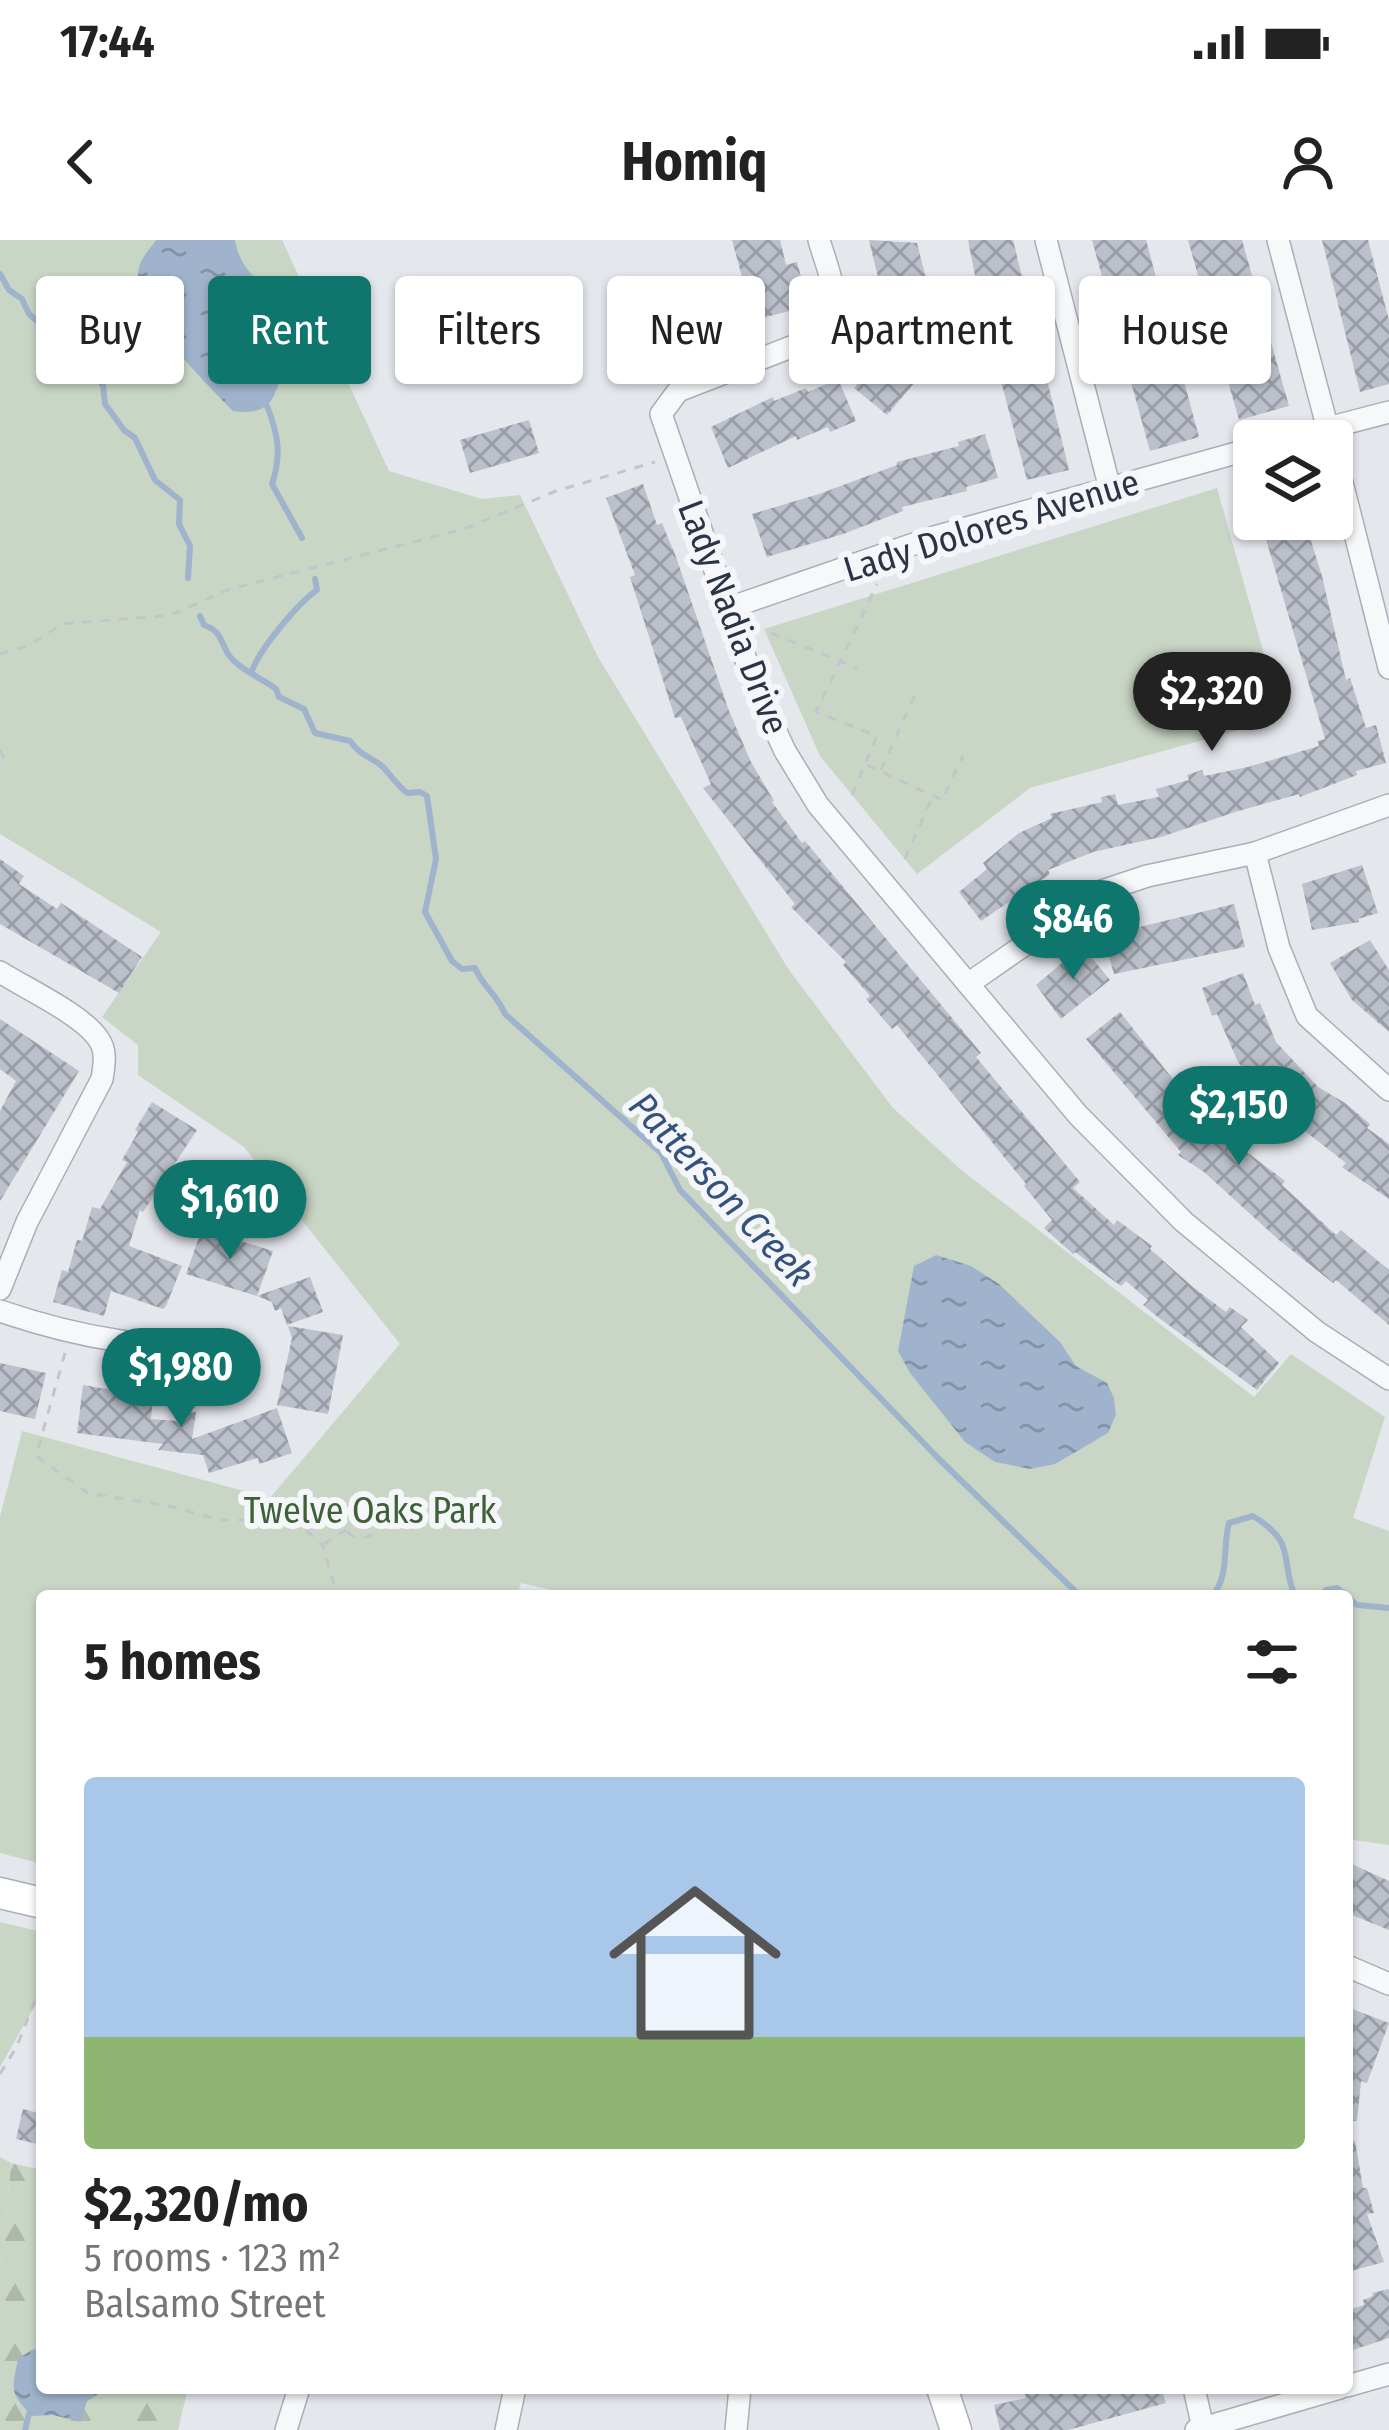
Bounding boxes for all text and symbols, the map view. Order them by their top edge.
text: 17:44 [60,15,155,69]
icon: back [48,129,114,195]
icon: person [1275,129,1341,195]
text: Homiq [622,130,767,194]
chip: Buy [36,276,184,384]
chip: Rent [208,276,371,384]
chip: Filters [395,276,583,384]
chip: New [607,276,765,384]
chip: Apartment [789,276,1055,384]
chip: House [1079,276,1271,384]
map controls [1233,420,1353,540]
button: layers [1233,420,1353,540]
street label: Lady Dolores Avenue [838,460,1144,592]
street label: Lady Nadia Drive [668,494,798,741]
pin: $2,320 [1114,652,1310,754]
text: $2,320 [1160,668,1264,714]
pin: $846 [1002,880,1144,982]
text: $846 [1033,896,1113,942]
pin: $2,150 [1141,1066,1337,1168]
text: $2,150 [1190,1082,1288,1128]
water label: Patterson Creek [620,1083,823,1296]
pin: $1,610 [132,1160,328,1262]
text: $1,610 [180,1176,280,1222]
pin: $1,980 [83,1328,279,1430]
text: $1,980 [129,1344,233,1390]
park label: Twelve Oaks Park [244,1489,496,1533]
icon: filters [1239,1629,1305,1695]
text: 5 homes [84,1631,261,1693]
icon: home [587,1855,803,2071]
text: $2,320/mo [84,2173,309,2235]
text: 5 rooms · 123 m² [84,2235,341,2281]
text: Balsamo Street [84,2281,325,2327]

